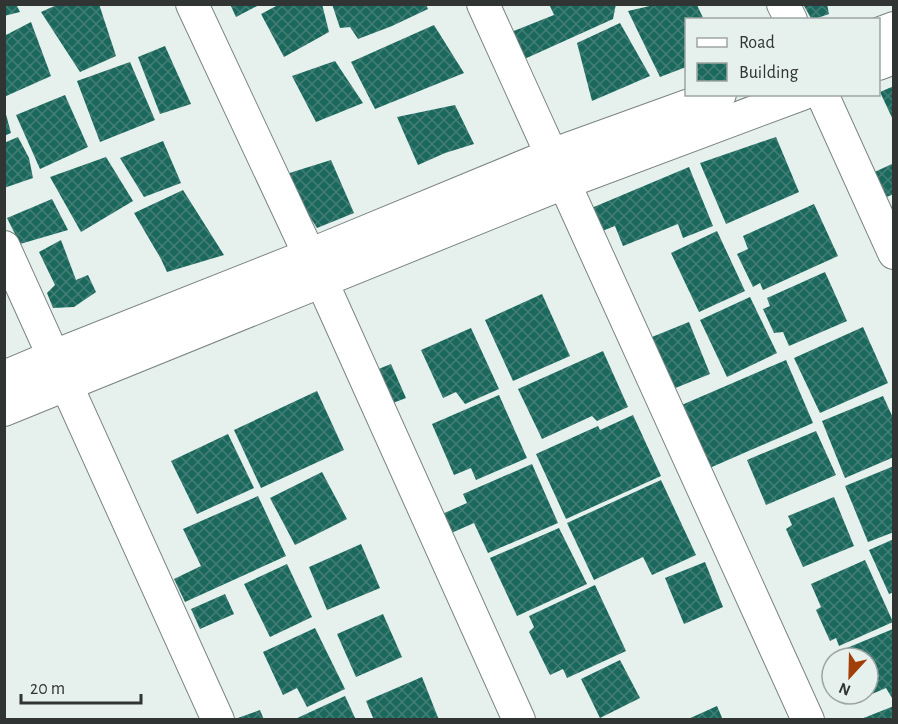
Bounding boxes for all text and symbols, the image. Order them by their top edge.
legend [685,18,880,96]
text: Road [739,34,775,52]
text: Building [739,64,799,82]
north arrow [820,646,880,706]
scale bar [21,667,141,705]
text: N [837,679,853,698]
text: 20 m [30,680,65,698]

